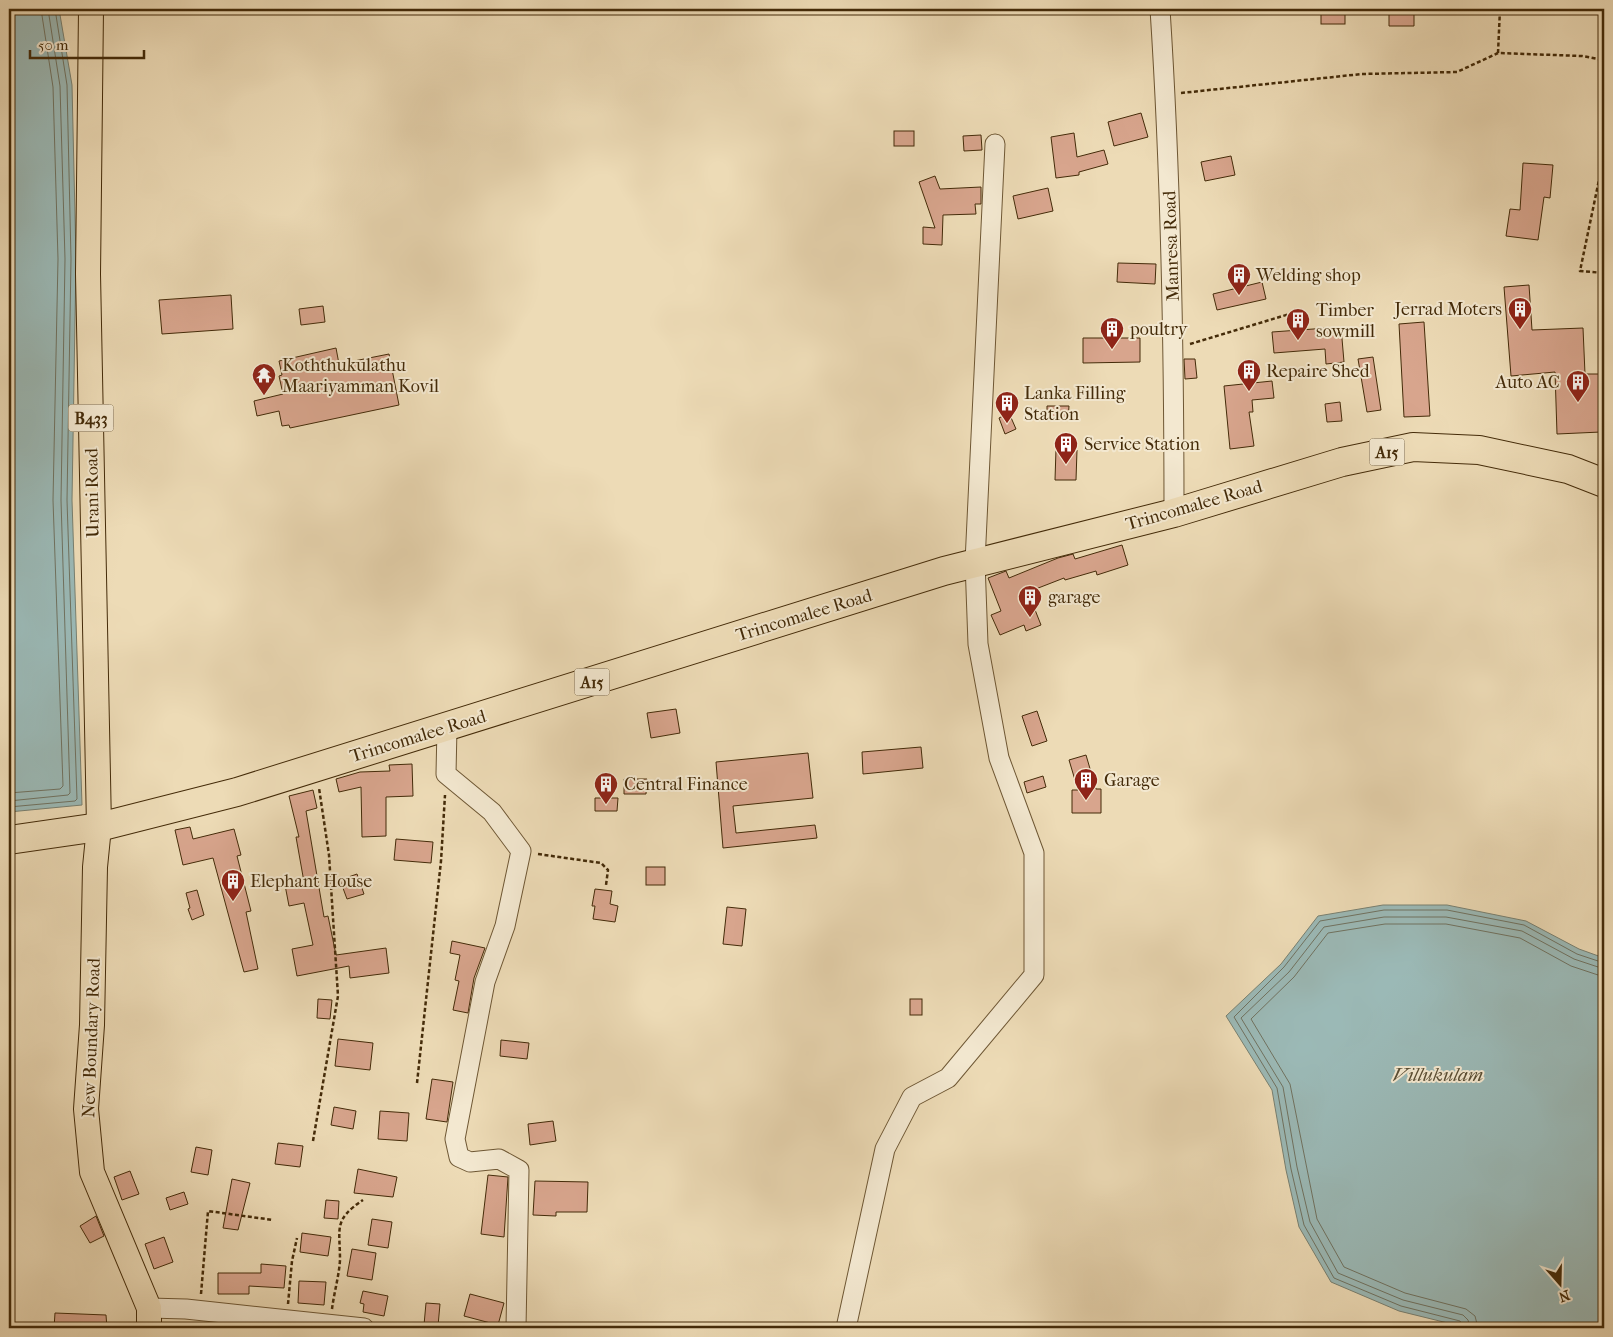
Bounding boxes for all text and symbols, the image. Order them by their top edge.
scale bar [30,28,144,60]
text: 50 m [38,36,69,54]
street label: Manresa Road [1159,190,1184,302]
building icon: Welding shop [1226,262,1252,296]
place label: Welding shop [1255,265,1361,286]
building icon: Jerrad Moters [1507,296,1533,330]
place label: Jerrad Moters [1393,299,1502,320]
place label: Timber sowmill [1316,300,1375,342]
building icon: Timber sowmill [1285,307,1311,341]
building icon: poultry [1099,316,1125,350]
place label: poultry [1129,319,1189,340]
place label: Koththukulathu Maariyamman Kovil [282,355,439,397]
building icon: Repaire Shed [1236,358,1262,392]
place label: Repaire Shed [1266,361,1370,382]
temple icon: Koththukulathu Maariyamman Kovil [251,362,277,396]
building icon: Auto AC [1565,369,1591,403]
place label: Auto AC [1495,372,1560,393]
place label: Lanka Filling Station [1024,383,1126,425]
building icon: Lanka Filling Station [994,390,1020,424]
road number: B433 [68,404,114,432]
building icon: Service Station [1053,431,1079,465]
place label: Service Station [1084,434,1200,455]
road number: A15 [1370,438,1404,466]
street label: Urani Road [81,448,104,538]
street label: Trincomalee Road [1123,476,1265,535]
building icon: garage [1017,584,1043,618]
street label: Trincomalee Road [734,585,875,646]
place label: garage [1048,587,1101,608]
road number: A15 [574,669,610,696]
street label: Trincomalee Road [348,706,489,767]
building icon: Garage [1073,767,1099,801]
place label: Garage [1104,770,1160,791]
building icon: Central Finance [593,771,619,805]
place label: Central Finance [624,774,748,795]
building icon: Elephant House [220,868,246,902]
place label: Elephant House [250,871,372,892]
street label: New Boundary Road [78,958,105,1118]
water label: Villukulam [1393,1064,1483,1086]
north arrow [1536,1260,1586,1310]
text: N [1556,1286,1572,1306]

